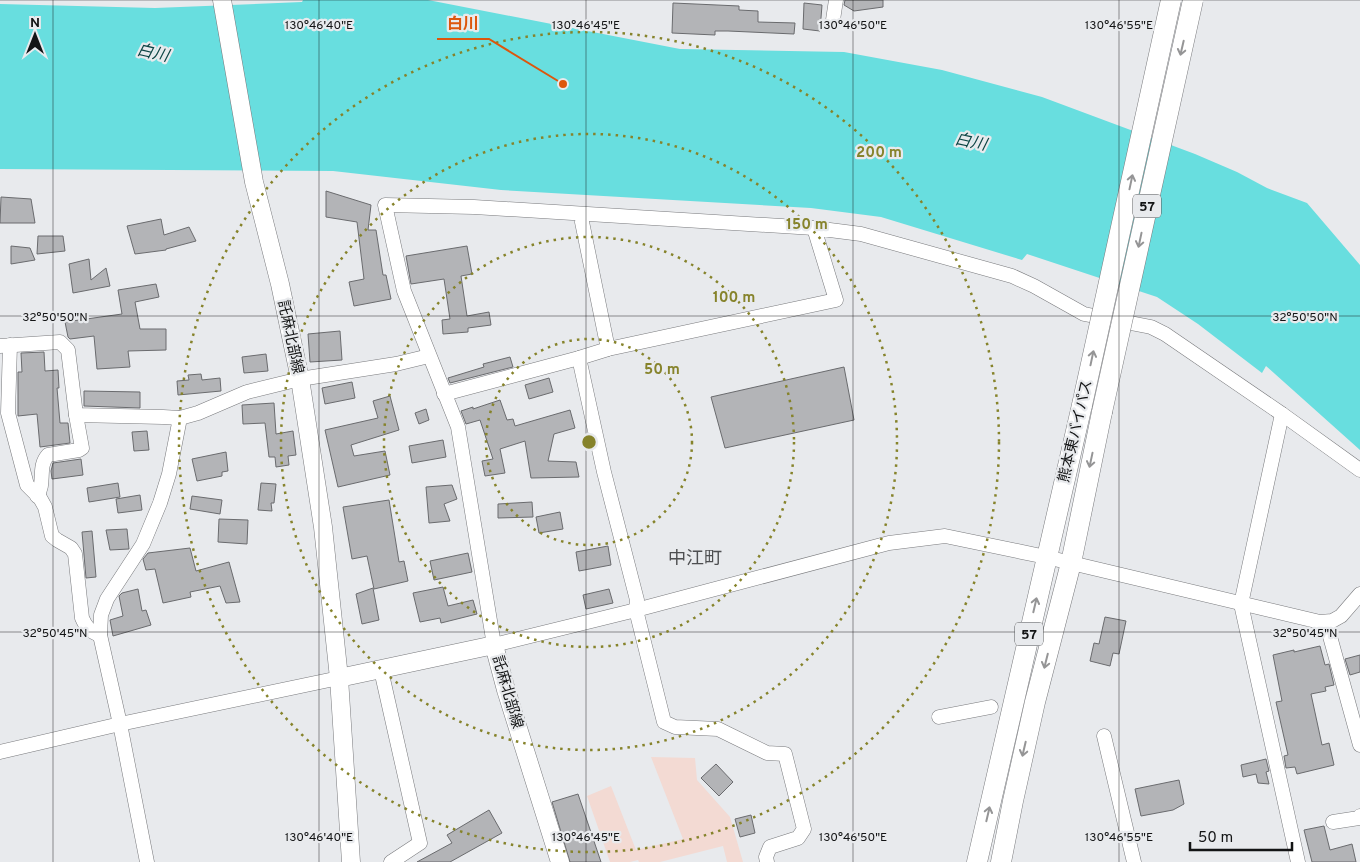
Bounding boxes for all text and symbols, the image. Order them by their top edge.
callout: 白川 [437,8,489,39]
north arrow [10,10,60,60]
text: N [30,15,40,32]
text: 白川 [447,15,479,35]
text: 130°46'40"E [285,18,353,34]
text: 130°46'45"E [552,18,620,34]
text: 130°46'50"E [819,18,887,34]
text: 130°46'55"E [1085,18,1153,34]
one-way arrow [1177,39,1187,55]
water label: 白川 [135,41,172,68]
water label: 白川 [953,130,990,156]
text: 200 m [856,144,902,163]
one-way arrow [1127,174,1136,190]
road number: 57 [1133,195,1161,218]
text: 150 m [786,216,828,235]
one-way arrow [1135,232,1144,248]
text: 100 m [713,289,755,308]
street label: 託麻北部線 [272,298,308,376]
text: 32°50'50"N [22,310,88,326]
text: 32°50'50"N [1272,310,1338,326]
one-way arrow [1088,350,1097,366]
text: 50 m [644,361,680,380]
street label: 熊本東バイパス [1055,378,1097,484]
centre of rings [580,433,598,451]
one-way arrow [1086,451,1095,467]
district label: 中江町 [668,548,722,571]
one-way arrow [1031,597,1040,613]
road number: 57 [1015,622,1043,646]
text: 32°50'45"N [22,626,88,642]
text: 32°50'45"N [1272,626,1338,642]
street label: 託麻北部線 [487,653,527,731]
one-way arrow [1040,653,1050,669]
one-way arrow [1019,741,1028,757]
one-way arrow [984,807,993,823]
scale bar [1190,820,1292,852]
text: 50 m [1198,829,1233,848]
text: 130°46'40"E [285,830,353,846]
text: 130°46'45"E [552,830,620,846]
text: 130°46'50"E [819,830,887,846]
text: 130°46'55"E [1085,830,1153,846]

